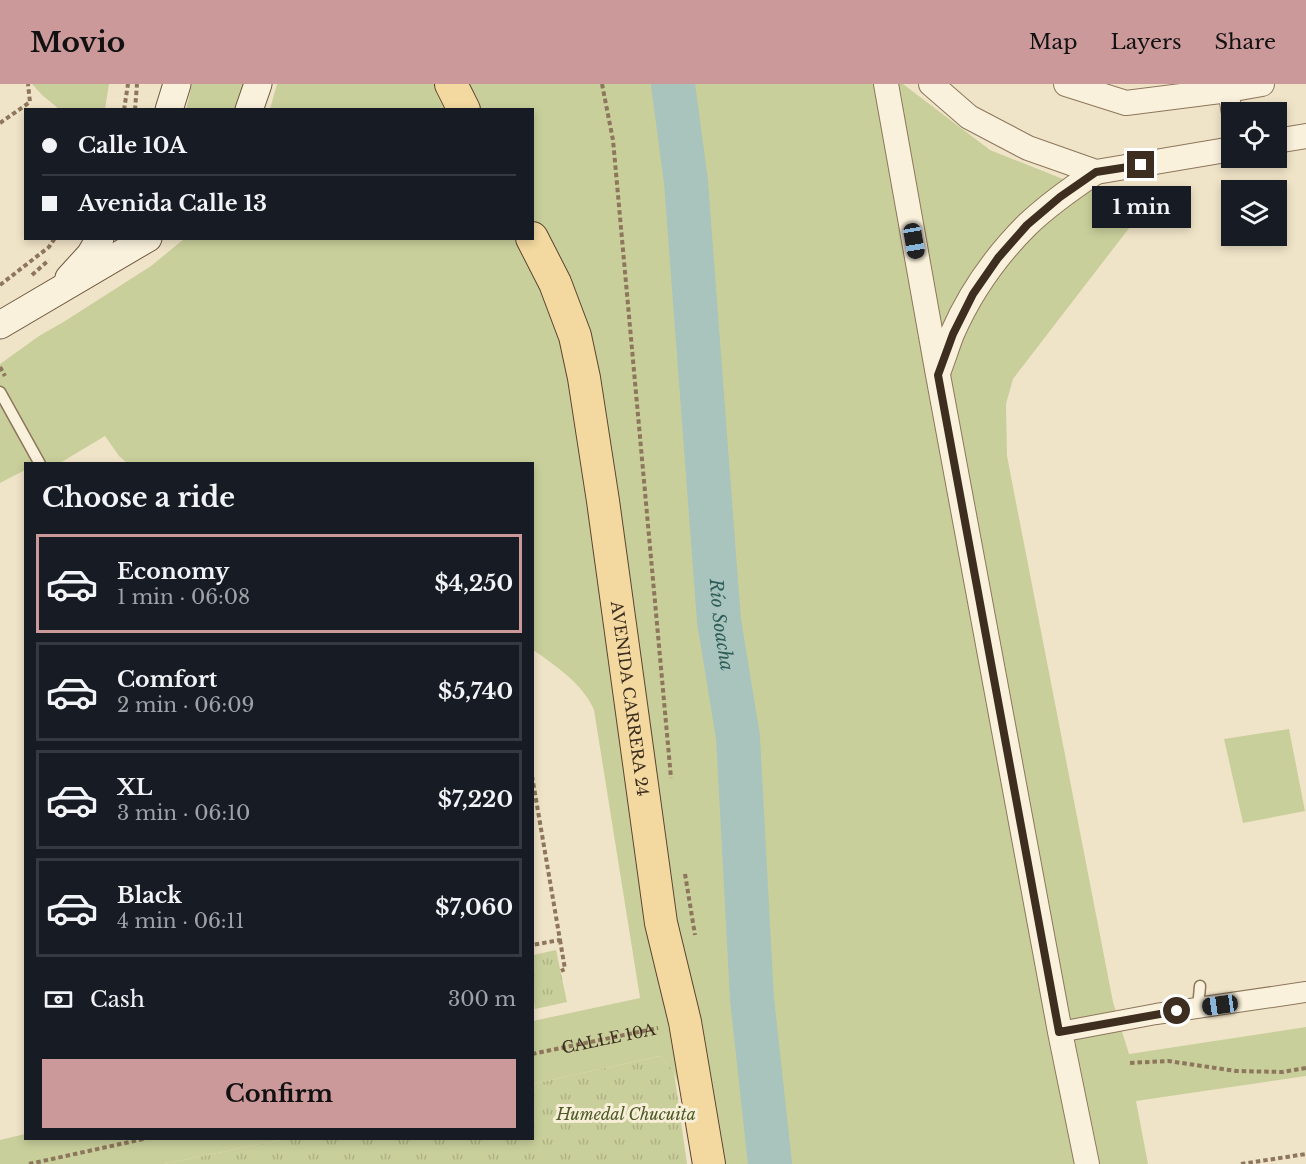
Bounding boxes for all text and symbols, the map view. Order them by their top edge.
text: Movio [30,25,125,60]
text: Map [1029,29,1078,55]
text: Layers [1111,29,1182,55]
text: Share [1215,29,1276,55]
map controls [1221,102,1287,246]
button: locate [1221,102,1287,168]
text: Calle 10A [78,132,187,159]
route end [1127,151,1154,178]
button: layers [1221,180,1287,246]
callout: 1 min [1092,186,1190,228]
text: Avenida Calle 13 [78,190,267,217]
text: 1 min [1113,195,1170,219]
car [902,222,926,260]
text: Choose a ride [42,481,235,514]
icon: car [45,557,99,611]
text: Economy [117,558,229,585]
text: $4,250 [434,570,513,597]
water label: Río Soacha [705,577,738,672]
text: 1 min · 06:08 [117,585,250,609]
street label: AVENIDA CARRERA 24 [607,599,653,797]
icon: car [45,665,99,719]
text: Comfort [117,666,217,693]
text: $5,740 [438,678,513,705]
text: 2 min · 06:09 [117,693,254,717]
icon: car [45,773,99,827]
text: XL [117,774,152,801]
text: $7,220 [438,786,513,813]
text: 3 min · 06:10 [117,801,250,825]
icon: car [45,881,99,935]
text: Black [117,882,182,909]
text: $7,060 [435,894,513,921]
text: 4 min · 06:11 [117,909,244,933]
icon: cash [42,983,75,1016]
text: Cash [90,986,145,1013]
text: 300 m [448,987,516,1011]
car [1201,994,1239,1016]
route start [1163,997,1190,1024]
street label: CALLE 10A [560,1019,658,1058]
button: Confirm [42,1059,516,1128]
park label: Humedal Chucuita [555,1104,696,1124]

